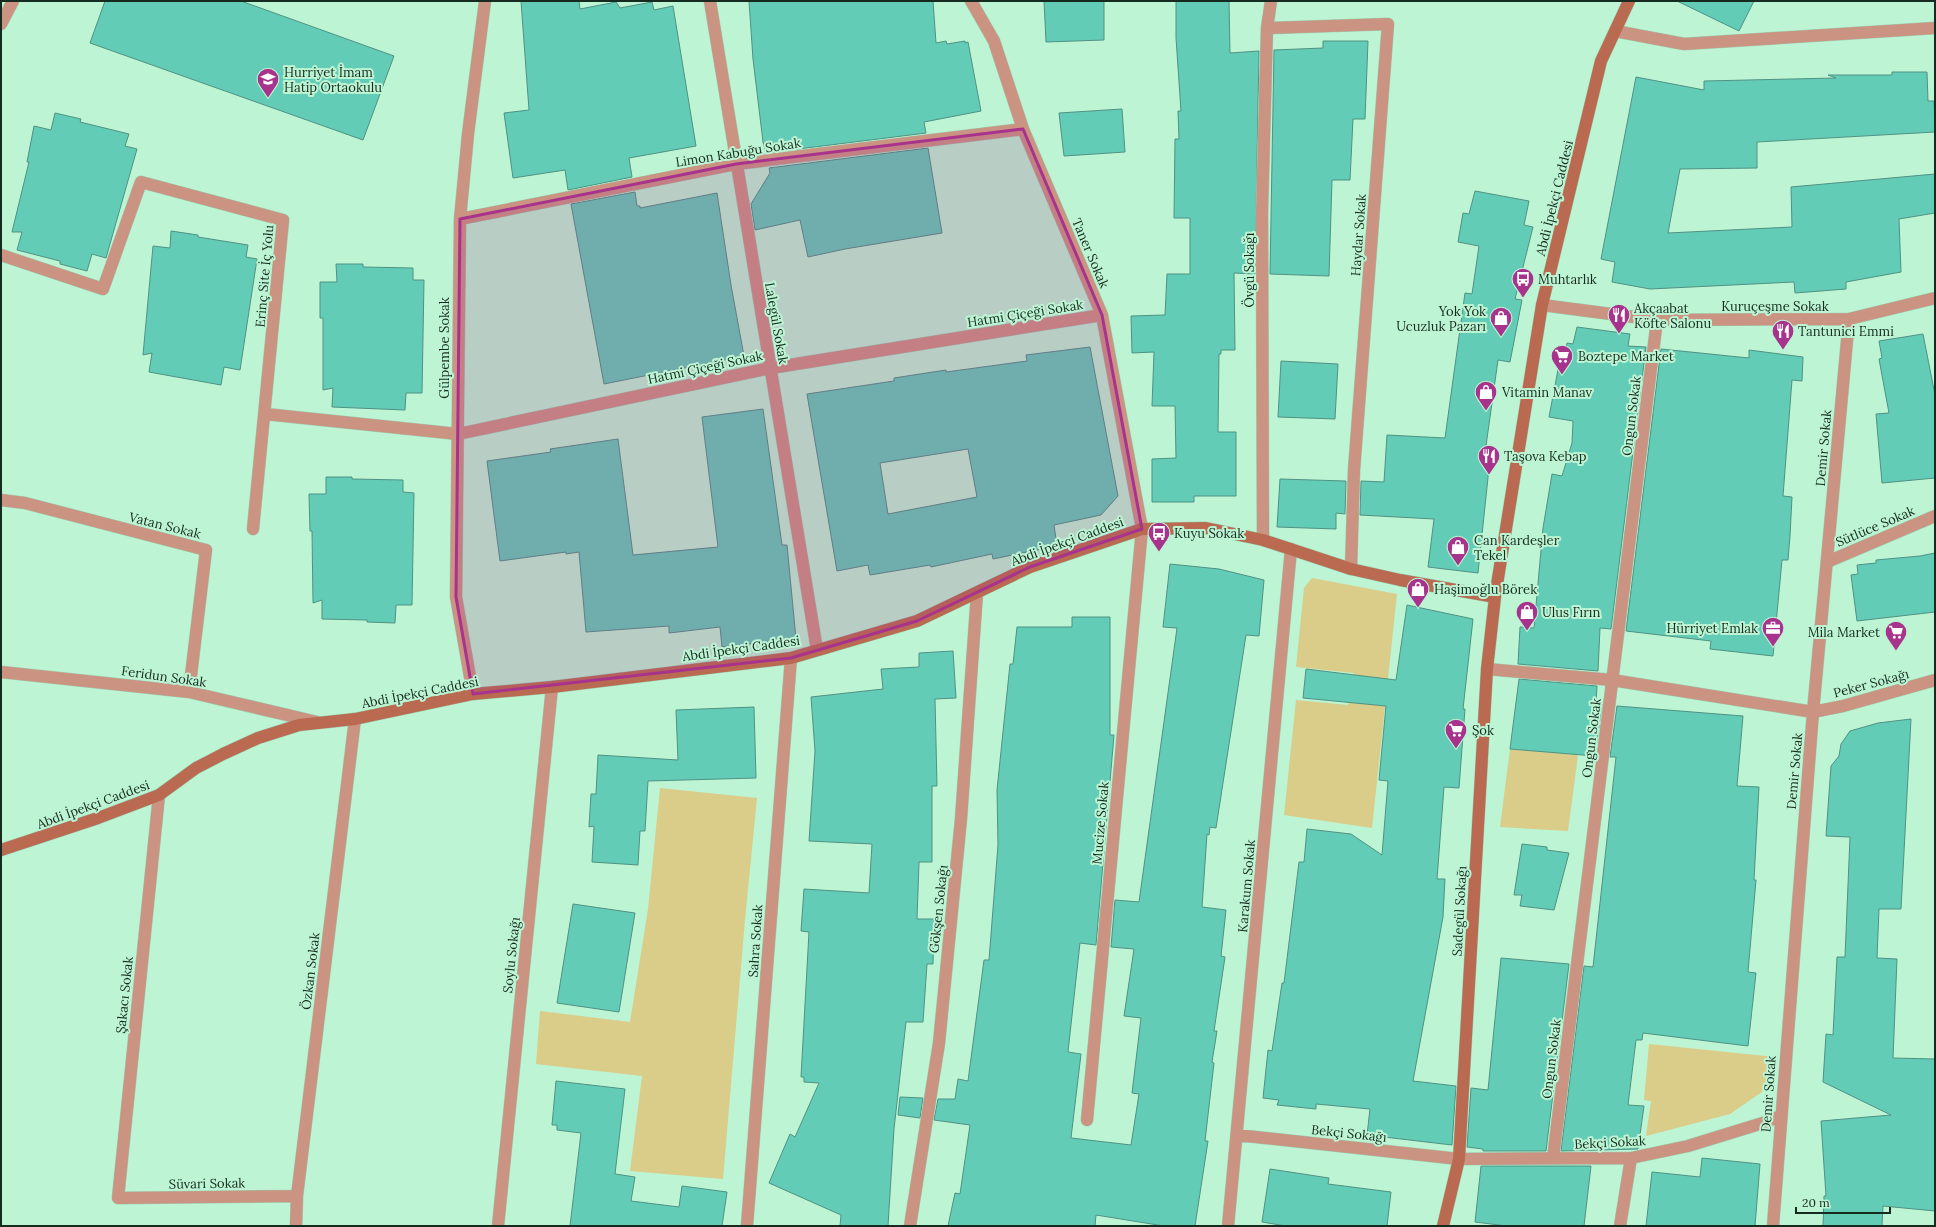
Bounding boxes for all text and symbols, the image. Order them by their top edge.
place label: Hurriyet İmam Hatip Ortaokulu [284,64,382,96]
school or university icon: Hurriyet İmam Hatip Ortaokulu [255,66,281,99]
street label: Limon Kabuğu Sokak [674,134,802,171]
street label: Abdi İpekçi Caddesi [1532,138,1577,259]
street label: Haydar Sokak [1347,193,1370,277]
street label: Taner Sokak [1068,216,1113,291]
street label: Erinç Site İç Yolu [252,224,277,328]
street label: Övgü Sokağı [1241,232,1258,307]
bus stop icon: Muhtarlık [1510,266,1536,299]
place label: Muhtarlık [1538,271,1597,288]
street label: Lalegül Sokak [761,281,792,365]
street label: Hatmi Çiçeği Sokak [966,296,1084,331]
street label: Gülpembe Sokak [436,297,453,399]
street label: Kuruçeşme Sokak [1721,298,1829,315]
place label: Akçaabat Köfte Salonu [1633,300,1711,332]
restaurant icon: Akçaabat Köfte Salonu [1606,302,1632,335]
place label: Yok Yok Ucuzluk Pazarı [1396,303,1486,335]
shop icon: Yok Yok Ucuzluk Pazarı [1488,305,1514,338]
restaurant icon: Tantunici Emmi [1770,318,1796,351]
place label: Tantunici Emmi [1798,323,1894,340]
supermarket icon: Boztepe Market [1549,343,1575,376]
street label: Hatmi Çiçeği Sokak [646,347,764,388]
place label: Boztepe Market [1578,348,1674,365]
street label: Ongun Sokak [1618,375,1645,457]
shop icon: Vitamin Manav [1473,379,1499,412]
place label: Vitamin Manav [1501,384,1593,401]
street label: Demir Sokak [1812,409,1835,487]
restaurant icon: Taşova Kebap [1476,443,1502,476]
place label: Taşova Kebap [1504,448,1587,465]
street label: Sütlüce Sokak [1833,502,1917,551]
street label: Vatan Sokak [126,508,203,543]
street label: Abdi İpekçi Caddesi [1008,513,1126,570]
bus stop icon: Kuyu Sokak [1146,520,1172,553]
place label: Kuyu Sokak [1174,525,1244,542]
place label: Can Kardeşler Tekel [1474,532,1560,564]
shop icon: Can Kardeşler Tekel [1445,534,1471,567]
shop icon: Haşimoğlu Börek [1405,576,1431,609]
place label: Haşimoğlu Börek [1434,581,1537,598]
shop icon: Ulus Fırın [1514,599,1540,632]
place label: Ulus Fırın [1542,604,1601,621]
office icon: Hürriyet Emlak [1760,615,1786,648]
supermarket icon: Mila Market [1883,619,1909,652]
place label: Hürriyet Emlak [1666,620,1758,637]
place label: Mila Market [1808,624,1880,641]
street label: Abdi İpekçi Caddesi [680,632,801,665]
street label: Feridun Sokak [120,662,208,691]
street label: Peker Sokağı [1831,665,1911,702]
street label: Abdi İpekçi Caddesi [359,673,480,712]
street label: Ongun Sokak [1578,697,1605,779]
supermarket icon: Şok [1443,717,1469,750]
place label: Şok [1472,722,1494,739]
street label: Demir Sokak [1783,732,1806,810]
street label: Abdi İpekçi Caddesi [34,776,152,833]
street label: Mucize Sokak [1088,781,1113,865]
street label: Karakum Sokak [1234,839,1259,933]
street label: Gökşen Sokağı [925,864,952,954]
street label: Sadegül Sokağı [1449,865,1470,957]
street label: Sahra Sokak [744,904,767,978]
street label: Soylu Sokağı [499,916,524,994]
street label: Özkan Sokak [297,931,324,1011]
street label: Şakacı Sokak [112,956,137,1034]
street label: Ongun Sokak [1538,1018,1565,1100]
street label: Demir Sokak [1757,1055,1780,1133]
street label: Bekçi Sokağı [1310,1121,1388,1146]
street label: Bekçi Sokak [1574,1132,1646,1153]
street label: Süvari Sokak [169,1174,245,1193]
scale bar [1796,1189,1890,1215]
text: 20 m [1802,1195,1830,1210]

